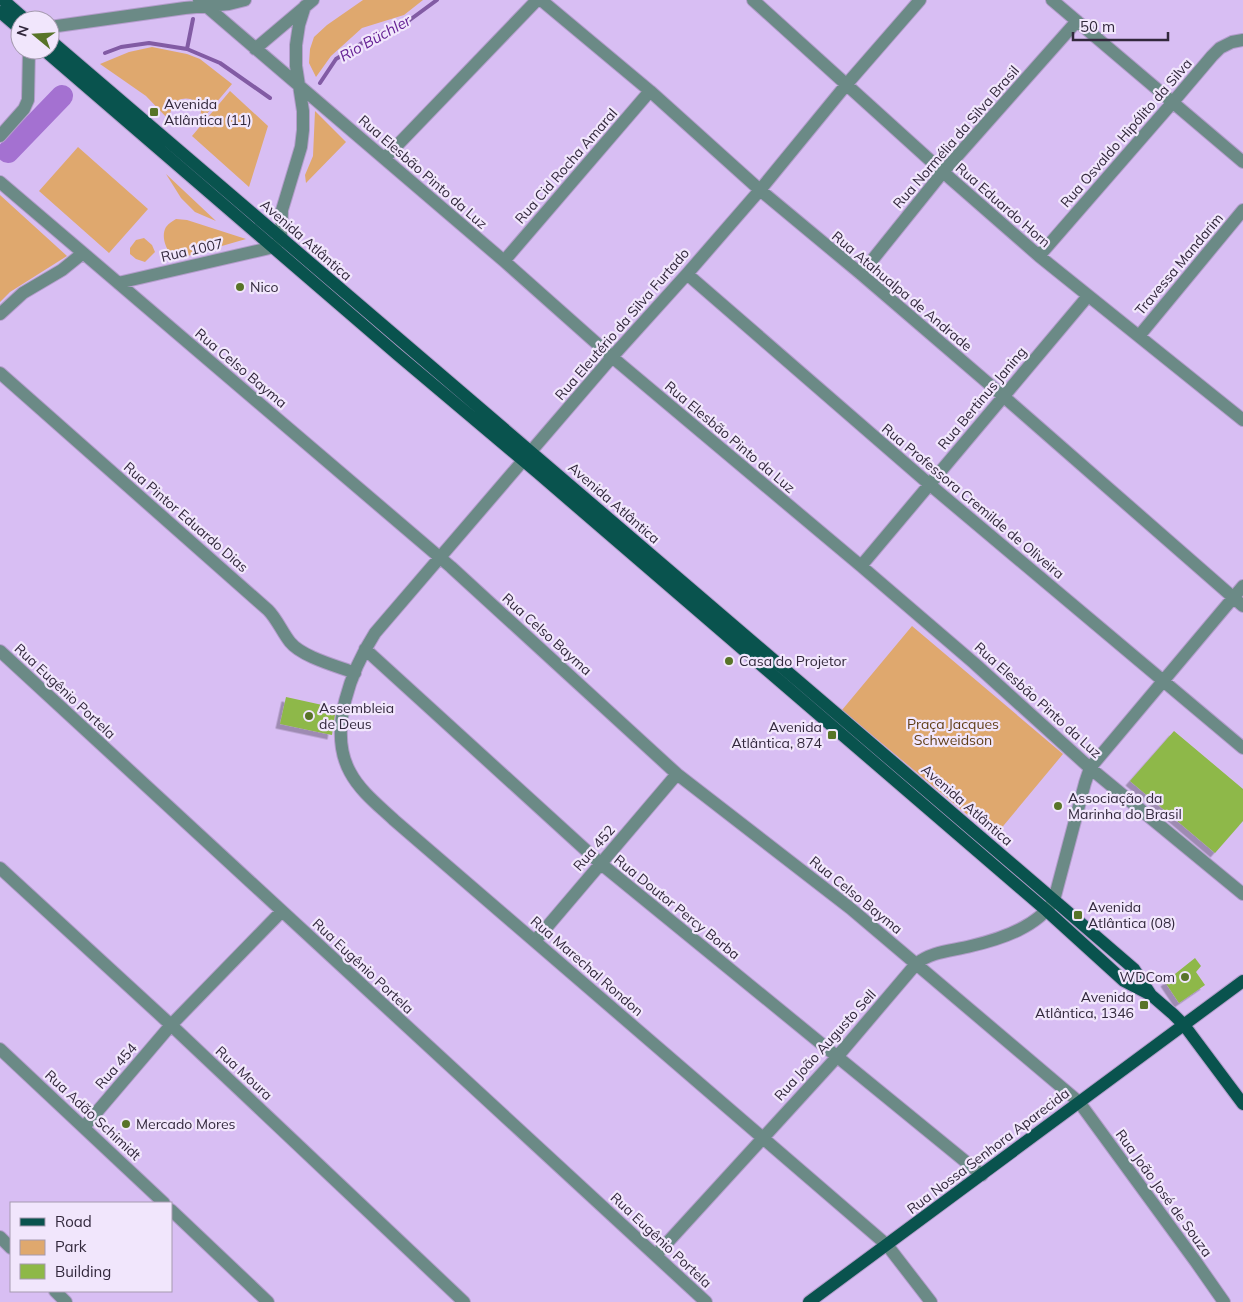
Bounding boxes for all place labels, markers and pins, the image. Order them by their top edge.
place label: Avenida Atlântica (11) [164,95,252,129]
marker: Avenida Atlântica (11) [148,106,160,118]
place label: Nico [250,278,279,296]
marker: Nico [234,281,246,293]
place label: Casa do Projetor [739,652,848,670]
marker: Casa do Projetor [723,655,735,667]
place label: Assembleia de Deus [319,699,394,733]
marker: Assembleia de Deus [303,710,315,722]
place label: Avenida Atlântica, 874 [731,718,823,752]
marker: Avenida Atlântica, 874 [826,729,838,741]
place label: Associação da Marinha do Brasil [1068,789,1182,823]
marker: Associação da Marinha do Brasil [1052,800,1064,812]
place label: Avenida Atlântica (08) [1088,898,1176,932]
marker: Avenida Atlântica (08) [1072,909,1084,921]
place label: WDCom [1120,968,1175,986]
marker: WDCom [1179,971,1191,983]
place label: Avenida Atlântica, 1346 [1035,988,1134,1022]
marker: Avenida Atlântica, 1346 [1138,999,1150,1011]
place label: Mercado Mores [136,1115,236,1133]
marker: Mercado Mores [120,1118,132,1130]

